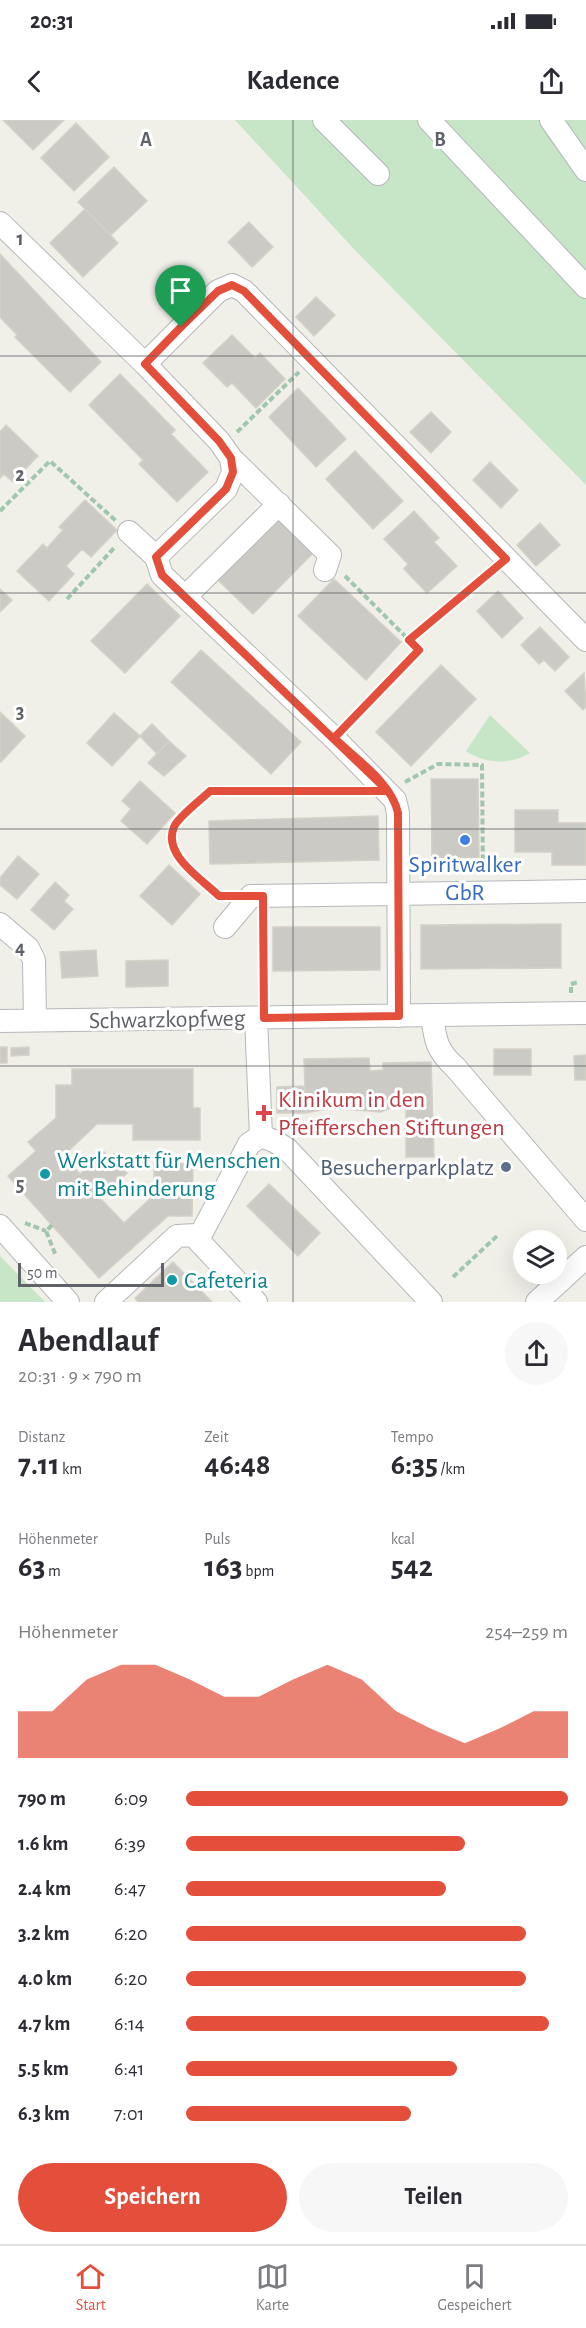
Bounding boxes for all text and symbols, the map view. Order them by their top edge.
text: 20:31 [30,10,74,32]
icon: back [18,65,51,98]
icon: share [535,65,568,98]
text: Kadence [247,67,339,94]
text: A [140,130,152,150]
text: B [434,130,446,150]
text: 1 [16,229,24,249]
pin [155,265,206,327]
icon: arrive [164,274,197,307]
text: 2 [15,465,25,485]
text: 3 [16,702,24,722]
marker: Spiritwalker GbR [458,833,472,847]
place label: Spiritwalker GbR [409,853,522,905]
text: 4 [15,938,25,958]
street label: Schwarzkopfweg [89,1007,246,1033]
place label: Klinikum in den Pfeifferschen Stiftungen [278,1088,505,1140]
marker: Klinikum in den Pfeifferschen Stiftungen [255,1104,273,1122]
place label: Werkstatt für Menschen mit Behinderung [57,1149,281,1201]
place label: Besucherparkplatz [320,1156,494,1180]
marker: Besucherparkplatz [499,1160,513,1174]
marker: Werkstatt für Menschen mit Behinderung [38,1167,52,1181]
text: 5 [16,1175,24,1195]
map controls [513,1230,567,1284]
button: layers [513,1230,567,1284]
scale bar [18,1260,164,1288]
text: 50 m [27,1265,58,1281]
place label: Cafeteria [184,1269,268,1293]
marker: Cafeteria [165,1273,179,1287]
button: share [505,1322,568,1385]
text: Abendlauf [18,1325,158,1358]
text: 20:31 · 9 × 790 m [18,1366,142,1386]
text: Distanz [18,1429,65,1445]
text: Zeit [204,1429,229,1445]
text: Tempo [391,1429,434,1445]
text: 7.11 [18,1450,59,1480]
text: 46:48 [204,1450,271,1480]
text: 6:35 [391,1450,438,1480]
text: km [59,1461,82,1477]
text: /km [438,1461,465,1477]
text: Höhenmeter [18,1531,98,1547]
text: Puls [204,1531,230,1547]
text: kcal [391,1531,415,1547]
text: 63 [18,1552,45,1582]
text: 163 [204,1552,243,1582]
text: 542 [391,1552,433,1582]
text: m [45,1563,61,1579]
text: bpm [243,1563,274,1579]
text: Höhenmeter [18,1622,118,1642]
text: 254–259 m [485,1622,568,1642]
text: 790 m [18,1789,66,1809]
text: 6:09 [114,1789,148,1809]
text: 1.6 km [18,1834,69,1854]
text: 6:39 [114,1834,146,1854]
text: 2.4 km [18,1879,71,1899]
text: 6:47 [114,1879,146,1899]
text: 3.2 km [18,1924,70,1944]
text: 6:20 [114,1924,148,1944]
text: 4.0 km [18,1969,72,1989]
text: 6:20 [114,1969,148,1989]
text: 4.7 km [18,2014,70,2034]
text: 6:14 [114,2014,144,2034]
text: 5.5 km [18,2059,69,2079]
text: 6:41 [114,2059,144,2079]
text: 6.3 km [18,2104,70,2124]
text: 7:01 [114,2104,144,2124]
button: Speichern [18,2163,287,2232]
button: Teilen [299,2163,568,2232]
tab: Start [74,2260,107,2315]
tab: Karte [256,2260,289,2315]
tab: Gespeichert [438,2260,512,2315]

